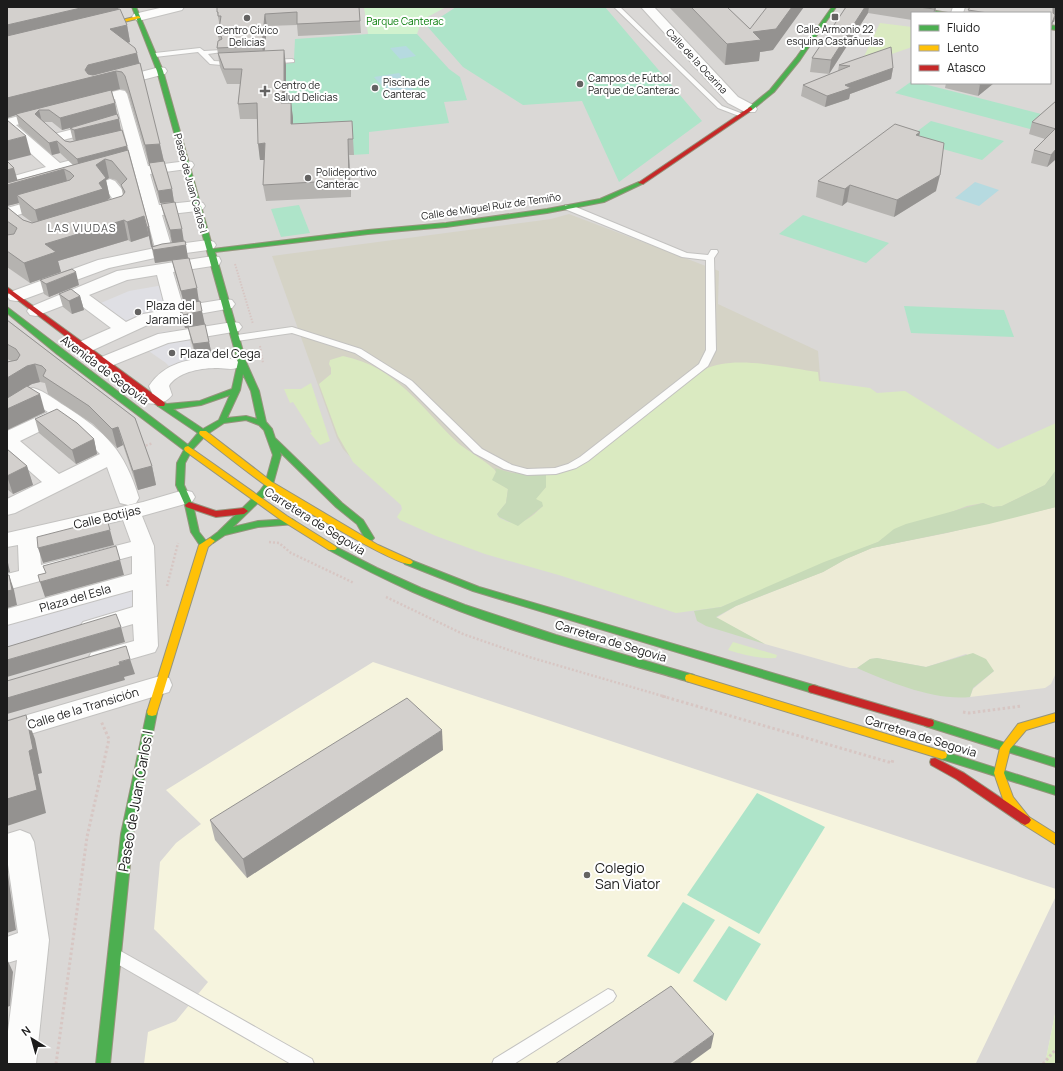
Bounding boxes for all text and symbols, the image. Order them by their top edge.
marker: Calle Armonio 22 esquina Castañuelas [830,12,840,22]
legend [911,12,1051,84]
marker: Centro Cívico Delicias [242,13,252,23]
park label: Parque Canterac [366,14,444,28]
text: Fluido [947,19,980,36]
place label: Calle Armonio 22 esquina Castañuelas [786,22,884,48]
place label: Centro Cívico Delicias [216,23,278,49]
street label: Calle de la Ocarina [663,25,731,97]
text: Lento [947,39,979,56]
text: Atasco [947,59,986,76]
place label: Campos de Fútbol Parque de Canterac [588,71,680,97]
place label: Piscina de Canterac [383,75,430,101]
place label: Centro de Salud Delicias [274,78,338,104]
marker: Campos de Fútbol Parque de Canterac [575,79,585,89]
marker: Piscina de Canterac [370,83,380,93]
marker: Centro de Salud Delicias [259,85,271,97]
street label: Paseo de Juan Carlos I [171,132,211,234]
place label: Polideportivo Canterac [316,165,377,191]
marker: Polideportivo Canterac [303,173,313,183]
street label: Calle de Miguel Ruiz de Temiño [420,189,562,223]
district label: LAS VIUDAS [48,220,116,235]
place label: Plaza del Jaramiel [146,297,195,328]
marker: Plaza del Jaramiel [133,307,143,317]
street label: Avenida de Segovia [57,331,153,409]
place label: Plaza del Cega [180,345,260,362]
marker: Plaza del Cega [167,348,177,358]
street label: Carretera de Segovia [261,483,369,559]
street label: Calle Botijas [72,501,142,533]
street label: Plaza del Esla [37,580,113,616]
street label: Carretera de Segovia [553,616,669,666]
street label: Calle de la Transición [25,683,141,733]
street label: Carretera de Segovia [863,711,979,761]
street label: Paseo de Juan Carlos I [113,729,157,873]
place label: Colegio San Viator [595,858,660,893]
marker: Colegio San Viator [582,870,592,880]
north arrow [12,1019,52,1059]
text: N [18,1022,33,1039]

